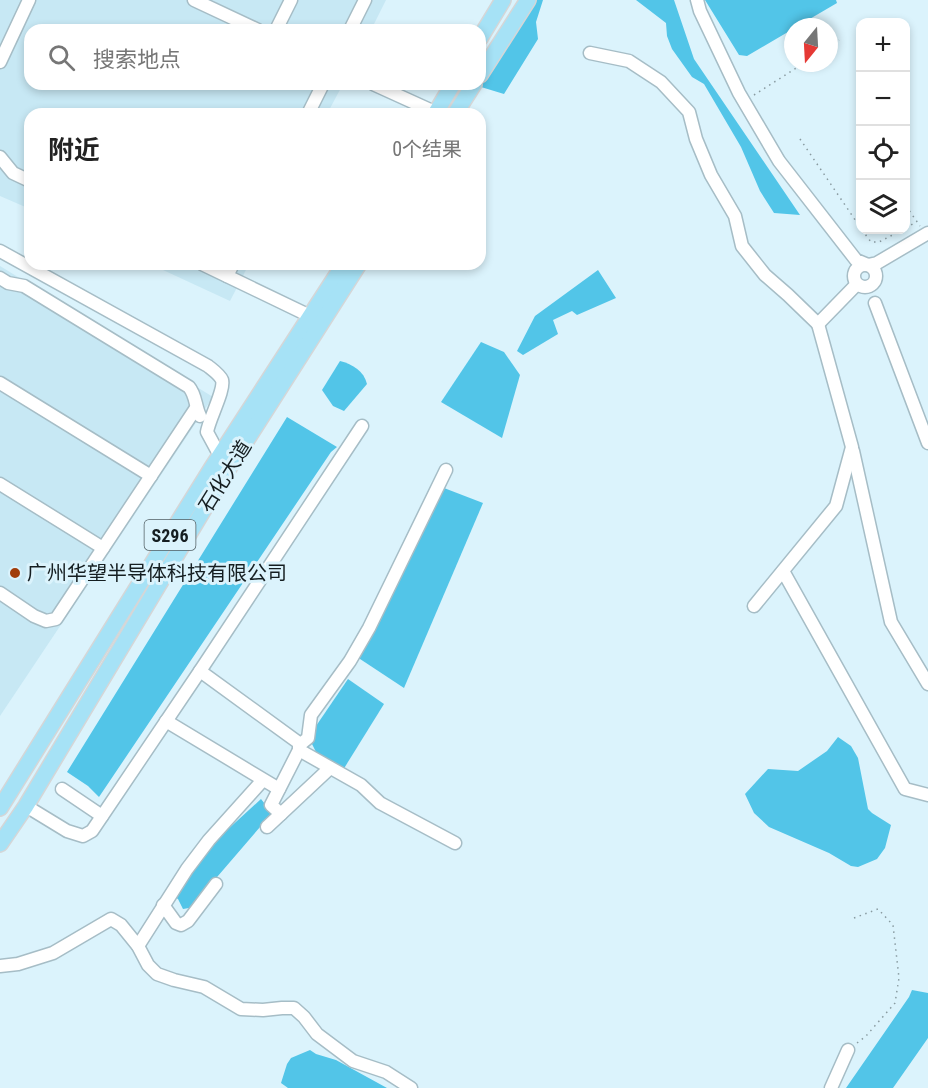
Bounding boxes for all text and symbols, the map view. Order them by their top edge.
north arrow [784,18,838,72]
map controls [856,18,910,234]
button: + [856,18,910,72]
search box [24,24,486,90]
icon: search [45,41,78,74]
text: 搜索地点 [93,47,181,72]
button: − [856,72,910,126]
button: locate [856,126,910,180]
text: 附近 [48,135,100,165]
text: 0个结果 [392,137,462,161]
button: layers [856,180,910,234]
street label: 石化大道 [194,436,256,516]
road number: S296 [144,520,195,550]
place label: 广州华望半导体科技有限公司 [27,561,287,585]
marker: 广州华望半导体科技有限公司 [8,566,22,580]

